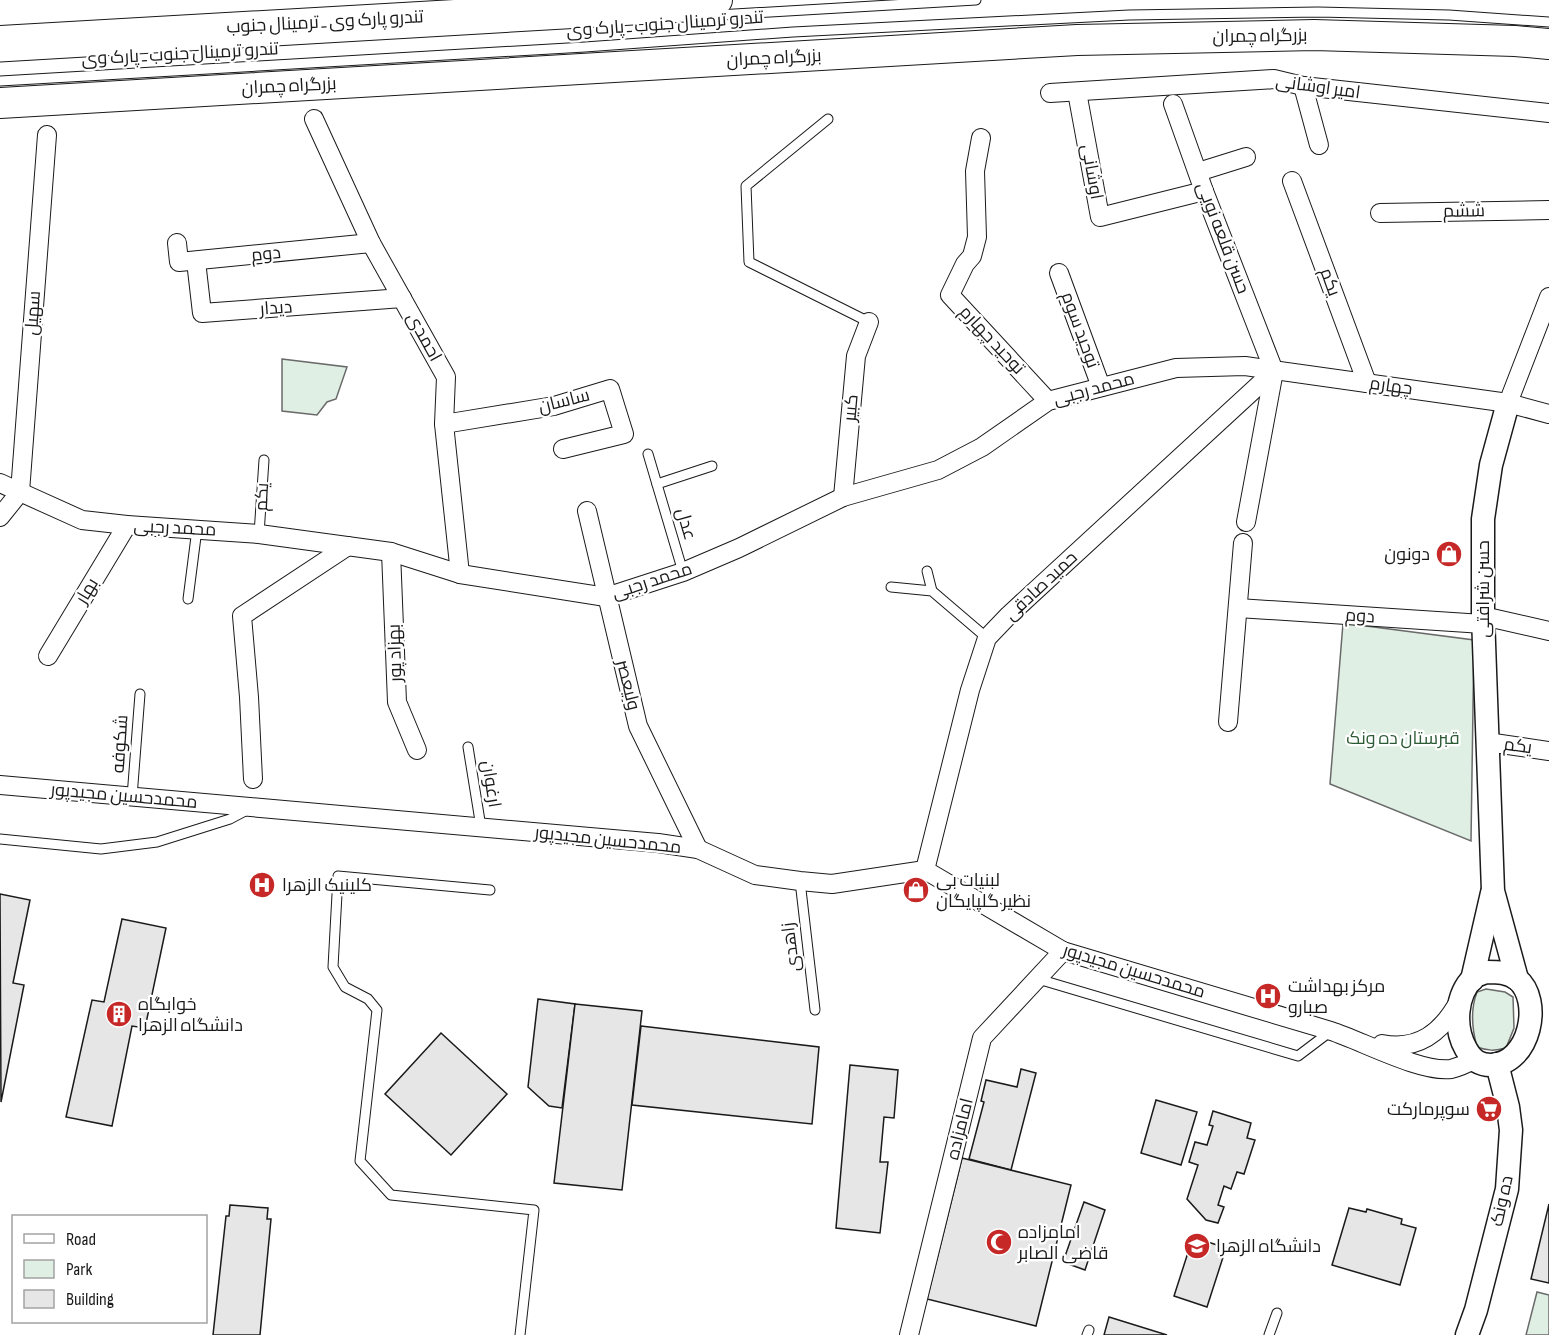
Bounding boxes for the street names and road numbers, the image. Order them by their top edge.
street label: تندرو پارک وی ـ ترمینال جنوب [226,6,424,39]
street label: تندرو ترمینال جنوب ـ پارک وی [566,7,765,42]
street label: بزرگراه چمران [1212,25,1308,48]
street label: تندرو ترمینال جنوب ـ پارک وی [81,38,279,71]
street label: بزرگراه چمران [726,45,822,72]
street label: امیر اوشانی [1274,71,1362,103]
street label: بزرگراه چمران [241,73,337,100]
street label: اوشانی [1077,143,1107,201]
street label: حسن قلعه نویی [1192,179,1254,297]
street label: ششم [1443,200,1485,223]
street label: دوم [250,242,282,267]
street label: یکم [1314,265,1345,300]
street label: توحید سوم [1056,289,1104,371]
street label: سهیل [21,290,45,336]
street label: دیدار [258,296,293,320]
street label: توحید چهارم [954,301,1029,379]
street label: احمدی [402,309,446,365]
street label: محمد رجبی [1051,368,1137,410]
street label: چهارم [1368,373,1414,400]
street label: ساسان [536,384,592,418]
street label: کبیر [839,394,863,423]
street label: یکم [251,482,274,512]
street label: عدل [671,506,701,542]
street label: محمد رجبی [133,515,217,541]
street label: حسن شرافتی [1473,540,1494,638]
street label: حمید صادقی [1000,547,1082,625]
street label: محمد رجبی [609,558,695,604]
street label: بهار [71,574,103,609]
street label: دوم [1344,604,1376,629]
street label: بهزاد پور [383,623,408,684]
street label: ولیعصر [611,656,644,713]
street label: شکوفه [107,714,133,774]
street label: یکم [1502,734,1534,759]
street label: ارغوان [477,759,505,809]
street label: محمدحسین مجیدپور [48,779,198,814]
street label: محمدحسین مجیدپور [532,822,683,859]
street label: زاهدی [778,921,804,973]
street label: محمدحسین مجیدپور [1059,939,1208,1004]
street label: امامزاده [942,1096,978,1162]
street label: ده ونک [1486,1174,1518,1228]

